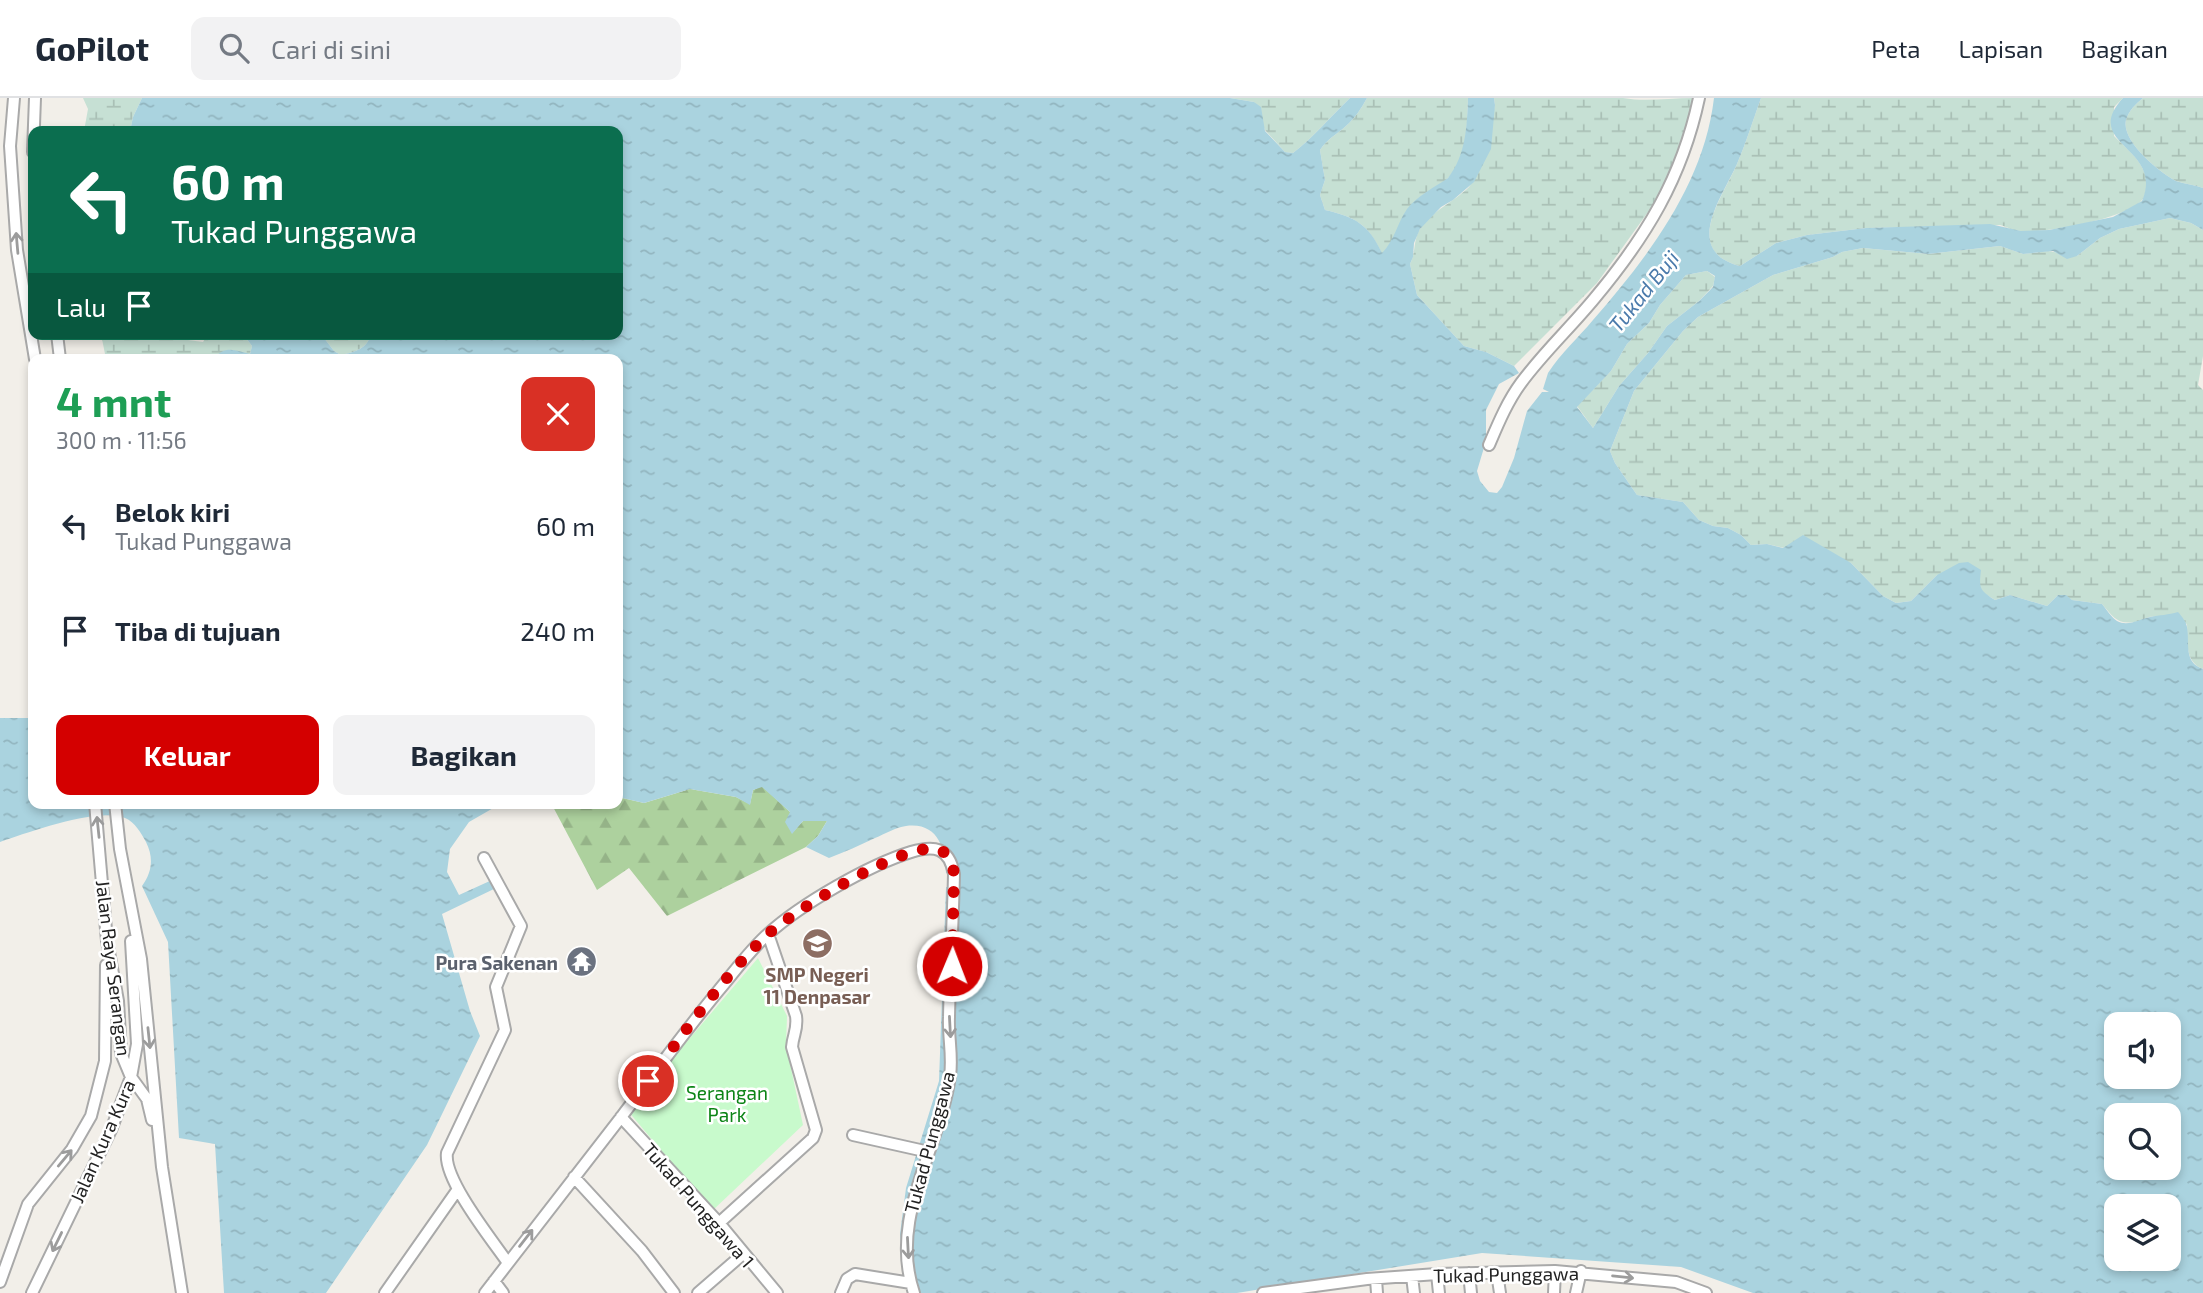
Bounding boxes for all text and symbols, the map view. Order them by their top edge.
search box [191,17,681,80]
text: GoPilot [35,28,149,68]
icon: search [215,29,253,67]
text: Cari di sini [271,33,391,64]
text: Peta [1871,34,1921,63]
text: Lapisan [1959,34,2043,63]
text: Bagikan [2081,34,2168,63]
text: 60 m [171,151,285,210]
icon: left [56,154,147,245]
text: Tukad Punggawa [171,211,417,249]
one-way arrow [10,232,23,255]
water label: Tukad Buji [1603,245,1684,337]
icon: arrive [120,287,158,325]
text: Lalu [56,291,106,322]
text: 4 mnt [56,375,171,425]
button: close [521,377,595,451]
text: 300 m · 11:56 [56,426,187,454]
text: Belok kiri [115,496,230,527]
icon: left [56,507,94,545]
text: 60 m [536,510,595,541]
text: Tukad Punggawa [115,527,292,555]
icon: arrive [56,612,94,650]
text: Tiba di tujuan [115,615,281,646]
text: 240 m [520,615,595,646]
button: Keluar [56,715,319,795]
button: Bagikan [333,715,595,795]
one-way arrow [91,816,104,839]
street label: Jalan Raya Serangan [92,879,136,1057]
school or university icon: SMP Negeri 11 Denpasar [800,926,834,960]
position arrow [915,929,989,1003]
temple icon: Pura Sakenan [564,945,598,979]
place label: Pura Sakenan [435,951,558,974]
place label: SMP Negeri 11 Denpasar [764,963,870,1008]
map controls [2104,1012,2181,1271]
button: sound [2104,1012,2181,1089]
one-way arrow [943,1015,956,1038]
one-way arrow [143,1026,156,1049]
pin [618,1051,678,1111]
icon: arrive [629,1062,667,1100]
street label: Tukad Punggawa [899,1068,959,1216]
street label: Jalan Kura Kura [65,1076,139,1206]
park label: Serangan Park [686,1081,768,1126]
button: search [2104,1103,2181,1180]
street label: Tukad Punggawa 1 [639,1138,759,1272]
one-way arrow [57,1149,73,1167]
button: layers [2104,1194,2181,1271]
one-way arrow [519,1230,534,1248]
one-way arrow [49,1231,63,1252]
one-way arrow [901,1236,914,1259]
street label: Tukad Punggawa [1433,1261,1579,1287]
one-way arrow [1612,1270,1634,1283]

